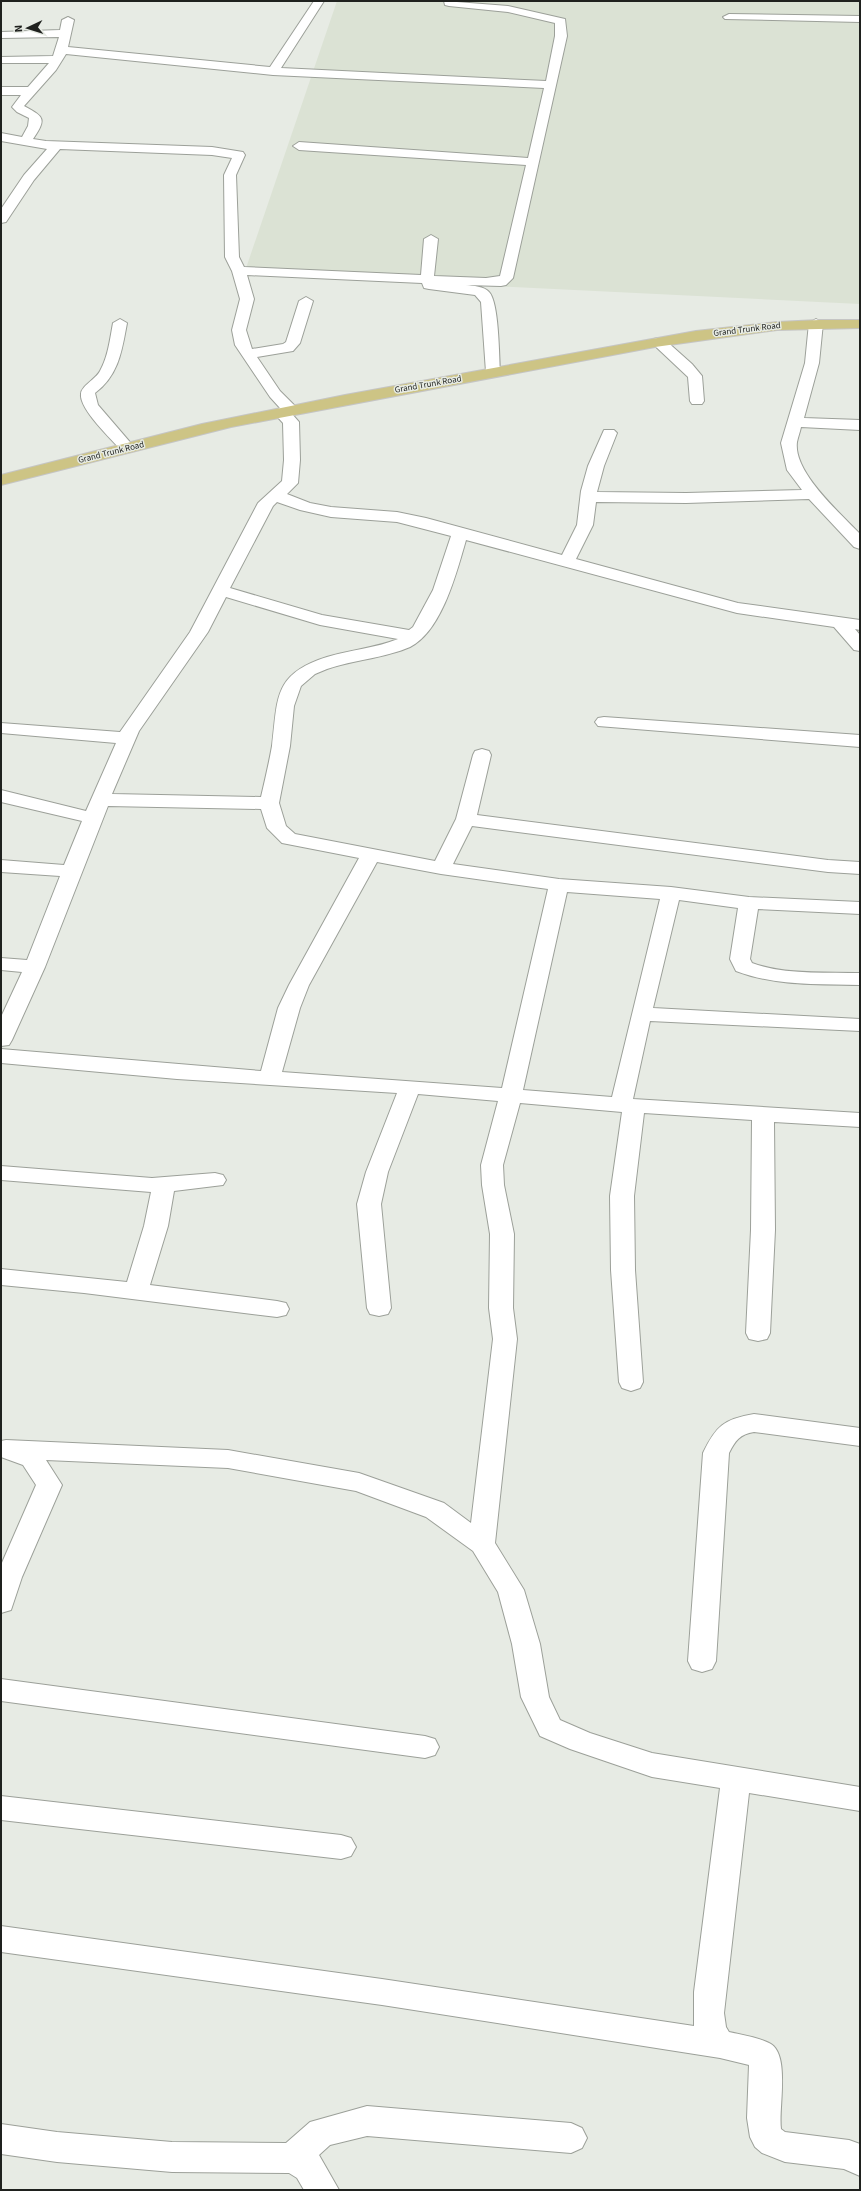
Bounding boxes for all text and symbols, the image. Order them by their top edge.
north arrow [8,8,48,48]
text: N [11,24,26,33]
street label: Grand Trunk Road [713,319,781,340]
street label: Grand Trunk Road [394,372,463,397]
street label: Grand Trunk Road [77,438,146,467]

